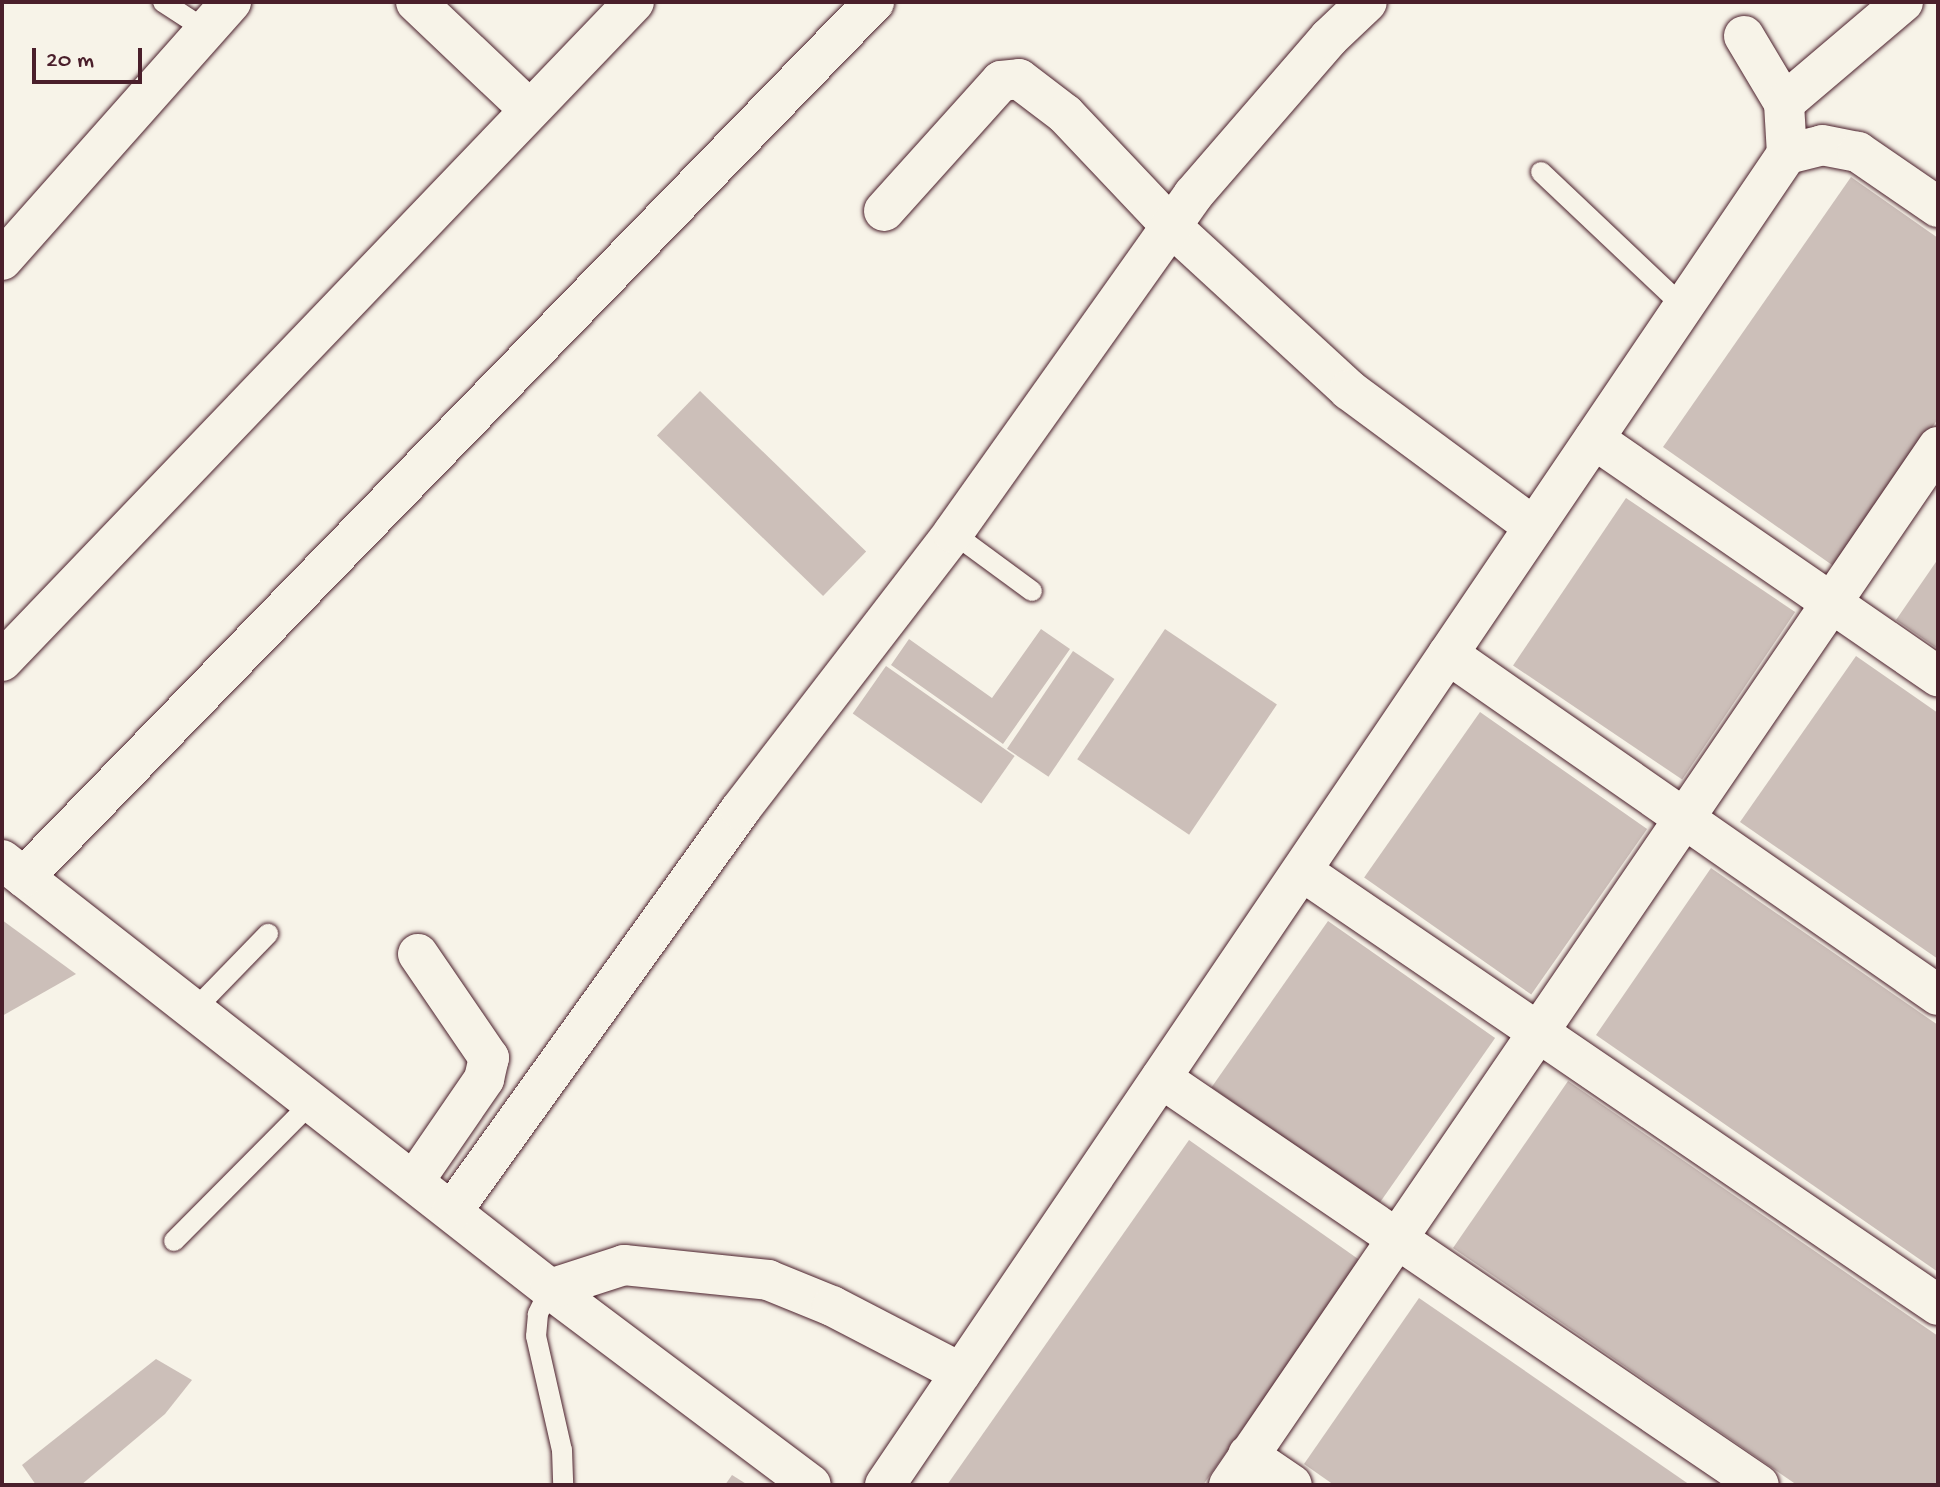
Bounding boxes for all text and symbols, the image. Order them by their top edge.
scale bar [36,32,146,82]
text: 20 m [46,47,94,76]

